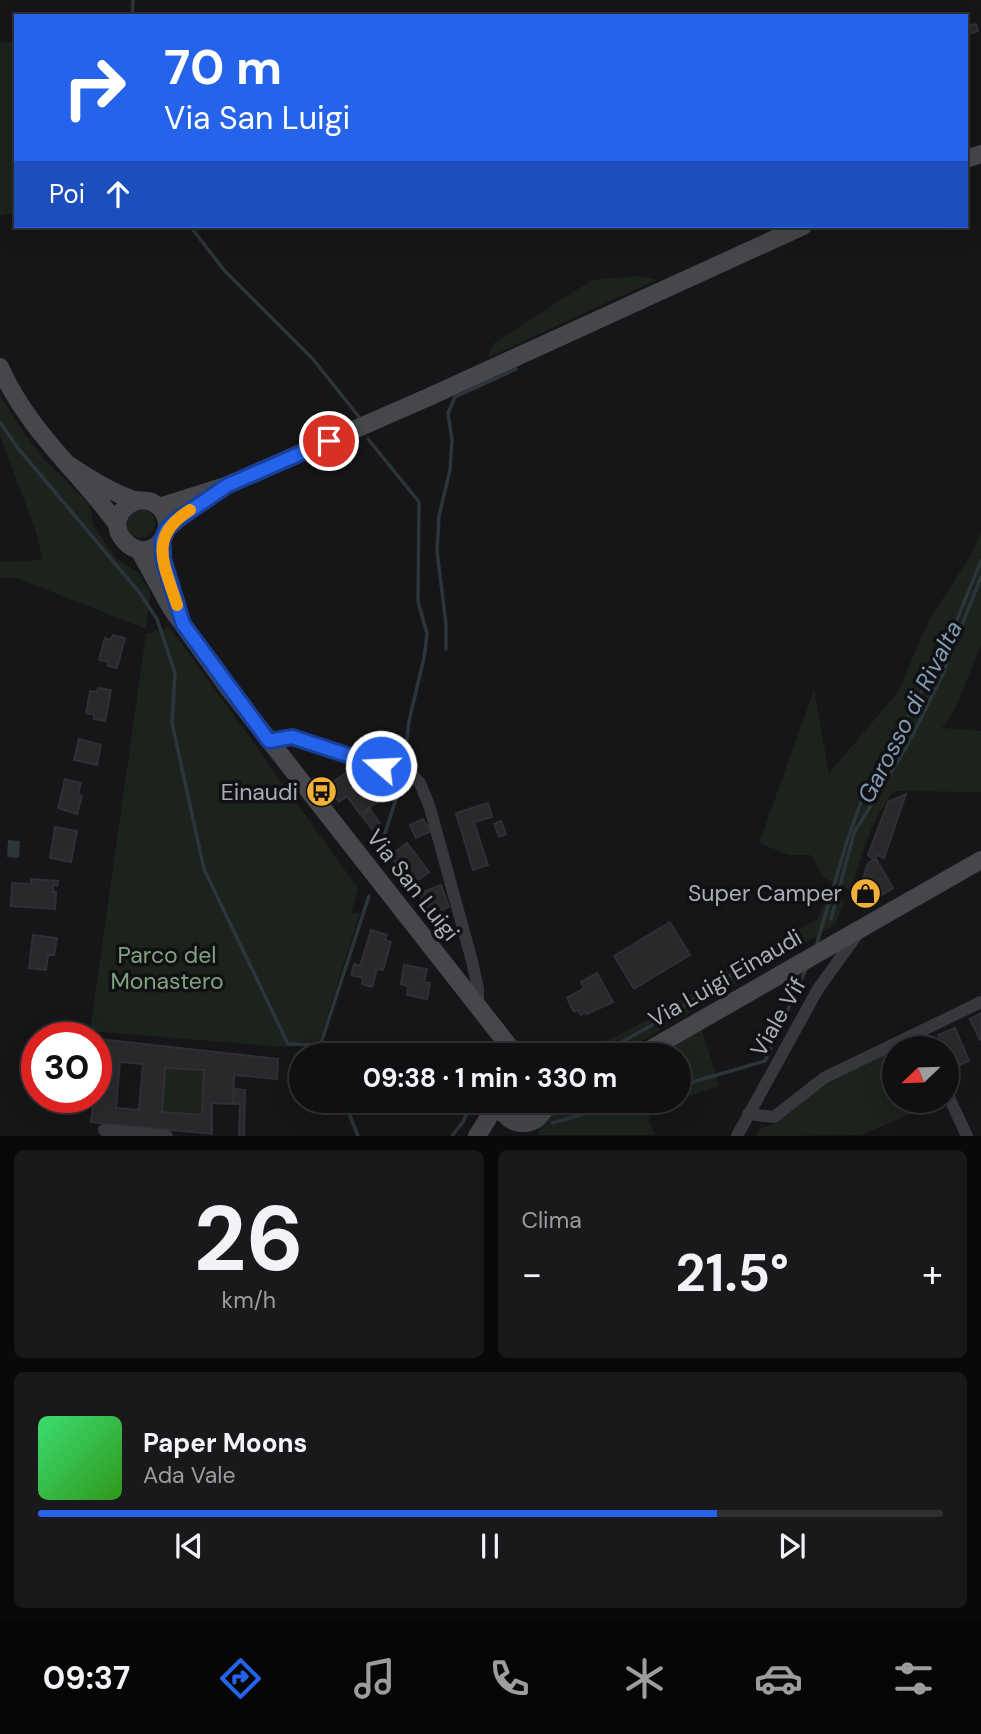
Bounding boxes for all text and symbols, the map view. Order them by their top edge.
text: 70 m [164,35,282,99]
icon: right [49,42,140,133]
text: Via San Luigi [164,97,350,139]
icon: ahead [99,175,137,213]
text: Poi [49,177,85,211]
pin [299,411,359,471]
icon: arrive [310,422,348,460]
water label: Garosso di Rivalta [850,615,969,808]
position arrow [344,729,418,803]
bus stop icon: Einaudi [304,775,338,809]
place label: Einaudi [221,777,298,807]
street label: Via San Luigi [360,823,466,947]
shop icon: Super Camper [848,876,882,910]
place label: Super Camper [688,878,842,908]
street label: Via Luigi Einaudi [643,922,807,1034]
park label: Parco del Monastero [110,940,224,996]
street label: Viale Vif [743,972,813,1062]
speed limit sign: 30 [21,1022,112,1113]
north arrow [882,1036,959,1113]
map controls [882,1036,959,1113]
text: 09:38 · 1 min · 330 m [363,1061,617,1095]
text: 26 [194,1180,304,1298]
text: Clima [522,1205,582,1235]
text: 21.5° [676,1239,789,1307]
text: − [522,1249,542,1299]
text: + [922,1249,943,1299]
text: km/h [222,1285,276,1315]
text: Paper Moons [143,1426,307,1460]
text: Ada Vale [143,1460,236,1490]
icon: previous [170,1527,208,1565]
icon: pause [471,1527,509,1565]
icon: next [773,1527,811,1565]
icon: directions [216,1654,265,1703]
icon: music [350,1654,399,1703]
icon: phone [485,1654,534,1703]
icon: climate [620,1654,669,1703]
icon: car [754,1654,803,1703]
icon: filters [889,1654,938,1703]
text: 09:37 [43,1657,130,1699]

